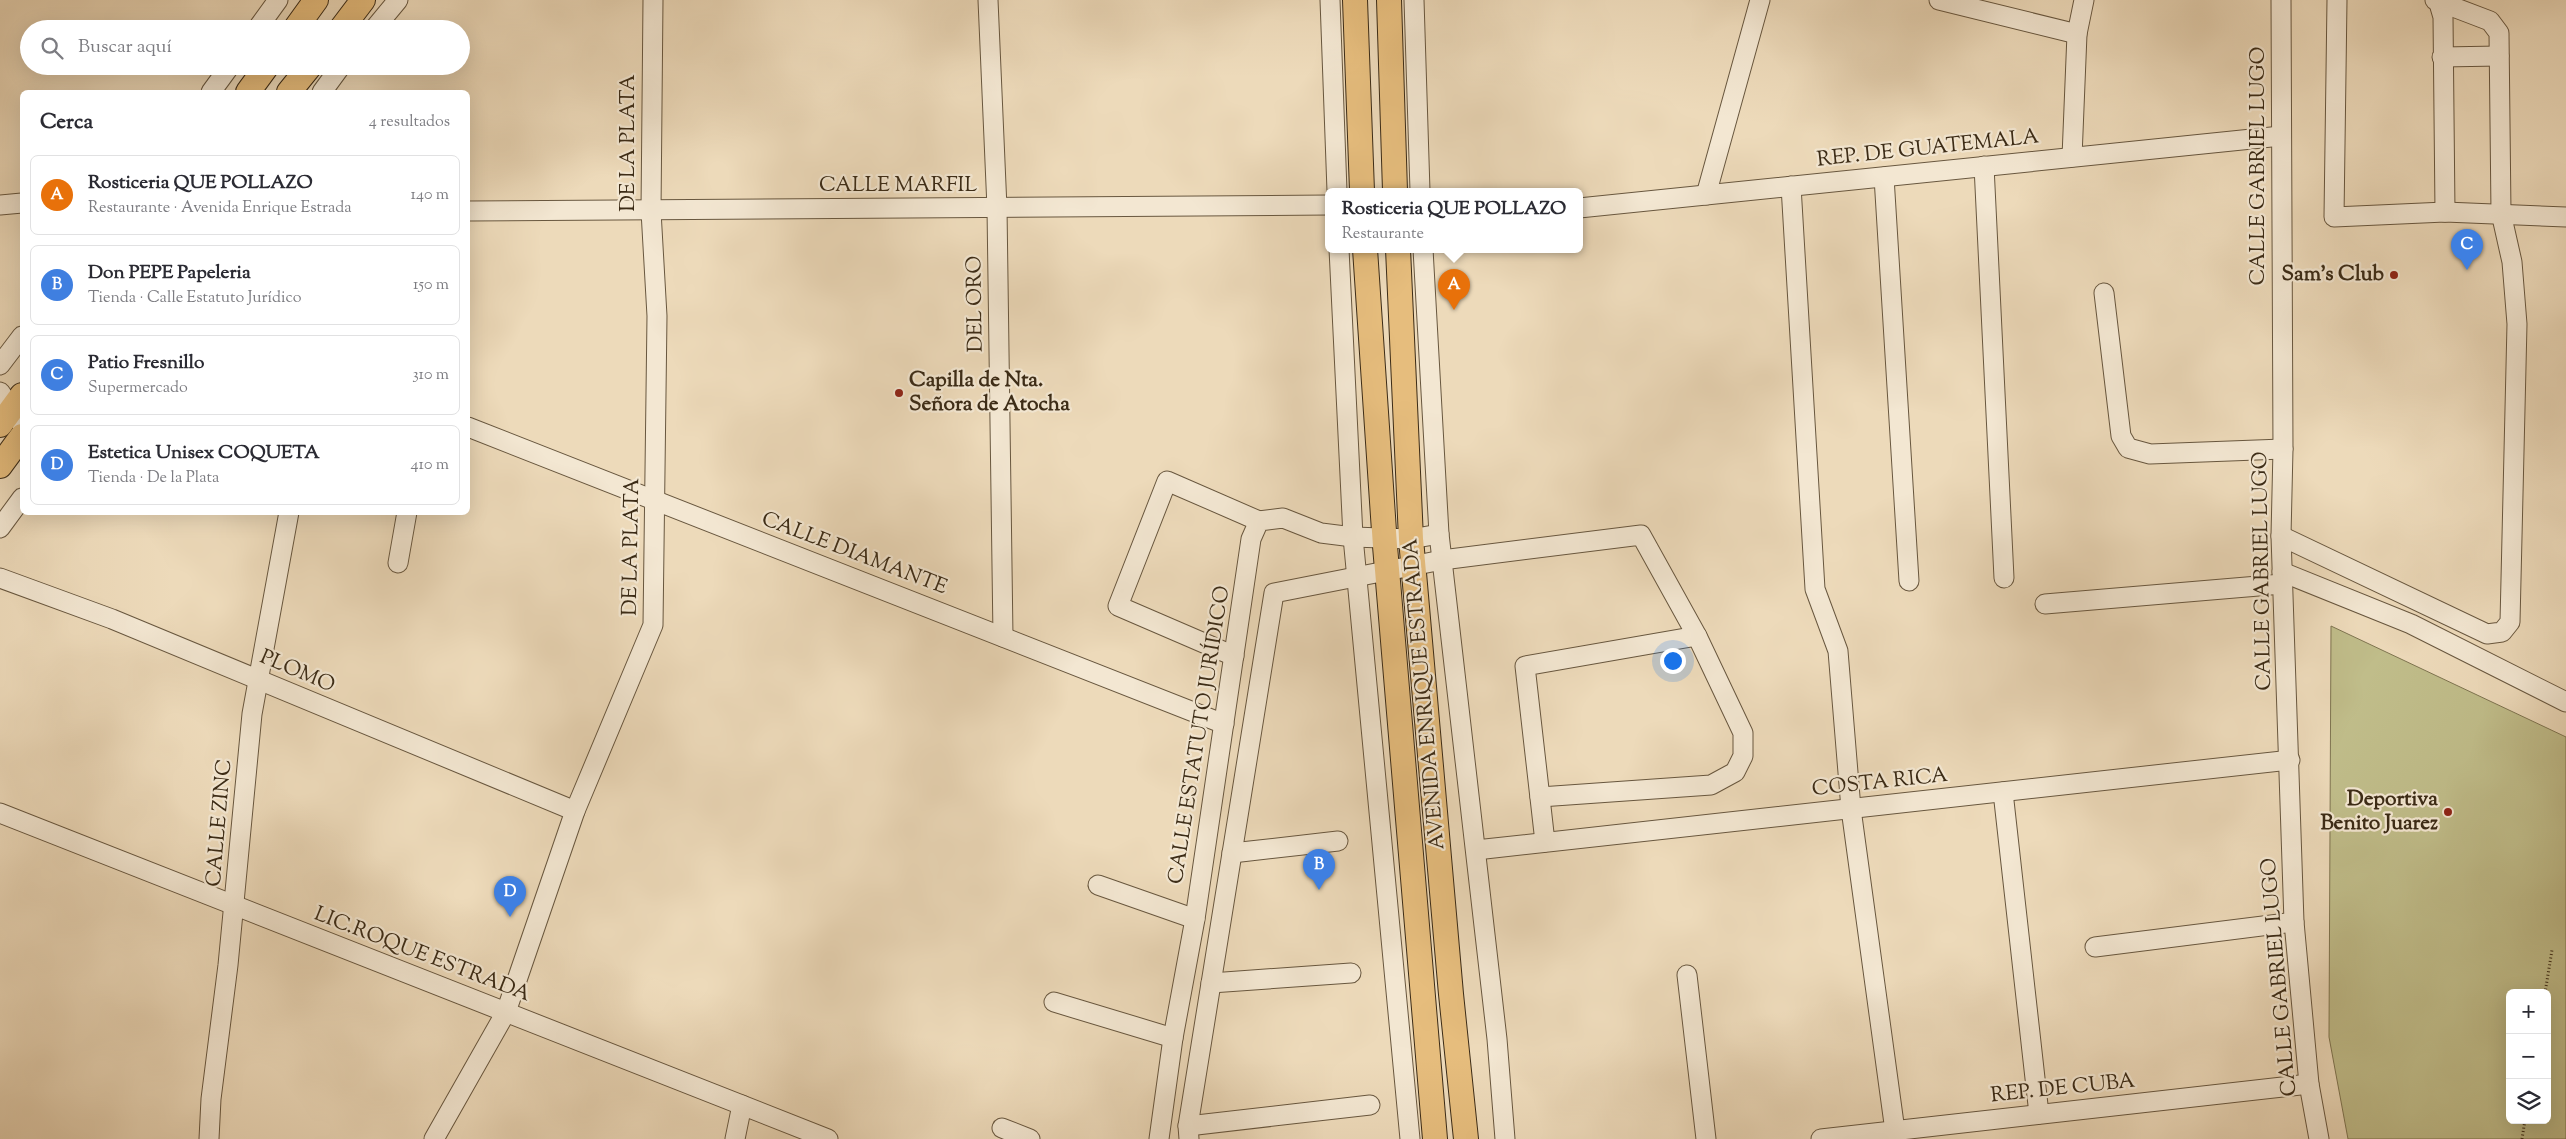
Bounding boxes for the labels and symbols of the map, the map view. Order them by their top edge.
street label: CALLE GABRIEL LUGO [2244,46,2274,286]
street label: DE LA PLATA [614,74,644,212]
street label: REP. DE GUATEMALA [1815,122,2041,176]
street label: CALLE MARFIL [819,171,977,201]
pin: C [2451,229,2483,270]
street label: DEL ORO [960,255,992,353]
place label: Sam's Club [2281,260,2385,290]
pin: A [1438,269,1470,310]
marker: Sam's Club [2388,269,2400,281]
place label: Capilla de Nta. Señora de Atocha [909,366,1070,420]
marker: Capilla de Nta. Señora de Atocha [893,387,905,399]
street label: CALLE GABRIEL LUGO [2246,451,2280,691]
street label: DE LA PLATA [616,478,648,616]
street label: CALLE DIAMANTE [757,505,951,603]
street label: AVENIDA ENRIQUE ESTRADA [1396,537,1454,851]
street label: CALLE ESTATUTO JURÍDICO [1162,584,1238,886]
street label: PLOMO [255,643,339,701]
your location [1660,648,1686,674]
street label: CALLE ZINC [199,758,241,888]
street label: COSTA RICA [1810,761,1950,805]
place label: Deportiva Benito Juarez [2320,785,2438,839]
marker: Deportiva Benito Juarez [2442,806,2454,818]
pin: B [1303,849,1335,890]
street label: CALLE GABRIEL LUGO [2255,857,2305,1097]
pin: D [494,876,526,917]
street label: LIC.ROQUE ESTRADA [309,900,535,1010]
street label: REP. DE CUBA [1989,1066,2137,1112]

